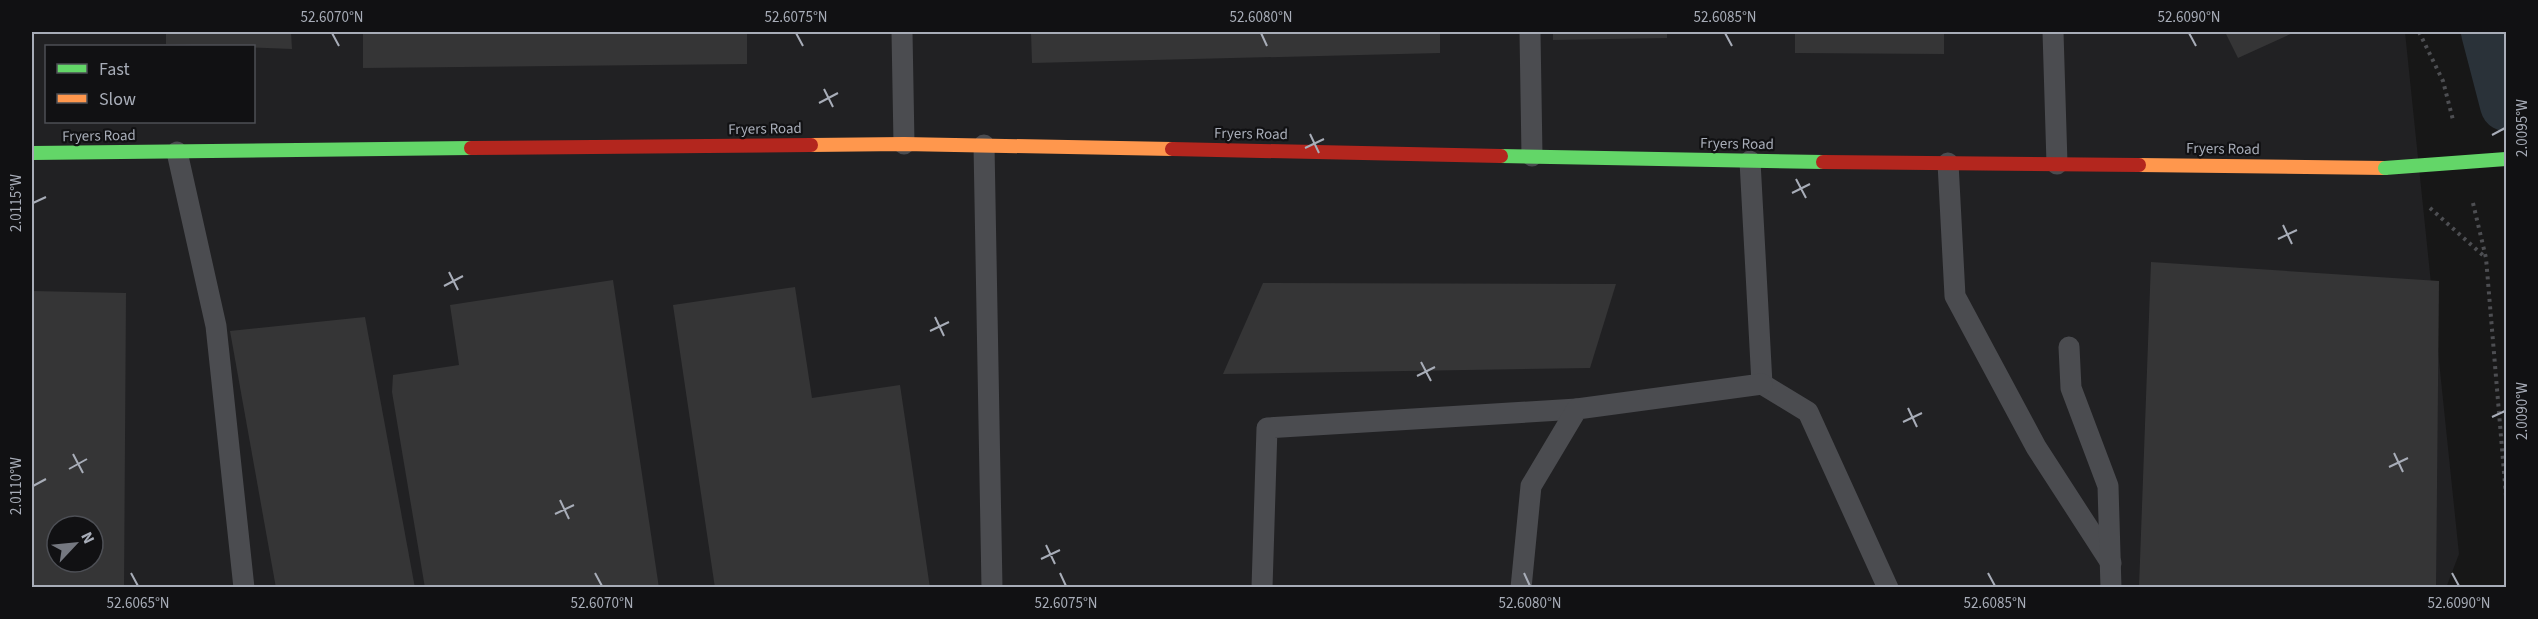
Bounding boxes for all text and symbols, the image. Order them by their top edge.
text: 52.6070°N [300,7,364,28]
text: 52.6075°N [764,7,828,28]
text: 52.6080°N [1229,7,1293,28]
text: 52.6085°N [1693,7,1757,28]
text: 52.6090°N [2157,7,2221,28]
legend [45,45,255,123]
text: Fast [99,57,130,82]
text: Slow [99,87,136,112]
text: 2.0095°W [2512,99,2533,157]
street label: Fryers Road [728,118,802,140]
street label: Fryers Road [1214,123,1288,145]
street label: Fryers Road [62,125,136,147]
street label: Fryers Road [1700,133,1774,155]
street label: Fryers Road [2186,138,2260,160]
text: 2.0115°W [6,174,27,232]
text: 2.0090°W [2512,382,2533,440]
text: 2.0110°W [6,457,27,515]
north arrow [45,514,105,574]
text: N [75,528,100,547]
text: 52.6065°N [106,593,170,614]
text: 52.6070°N [570,593,634,614]
text: 52.6075°N [1034,593,1098,614]
text: 52.6080°N [1498,593,1562,614]
text: 52.6085°N [1963,593,2027,614]
text: 52.6090°N [2427,593,2491,614]

